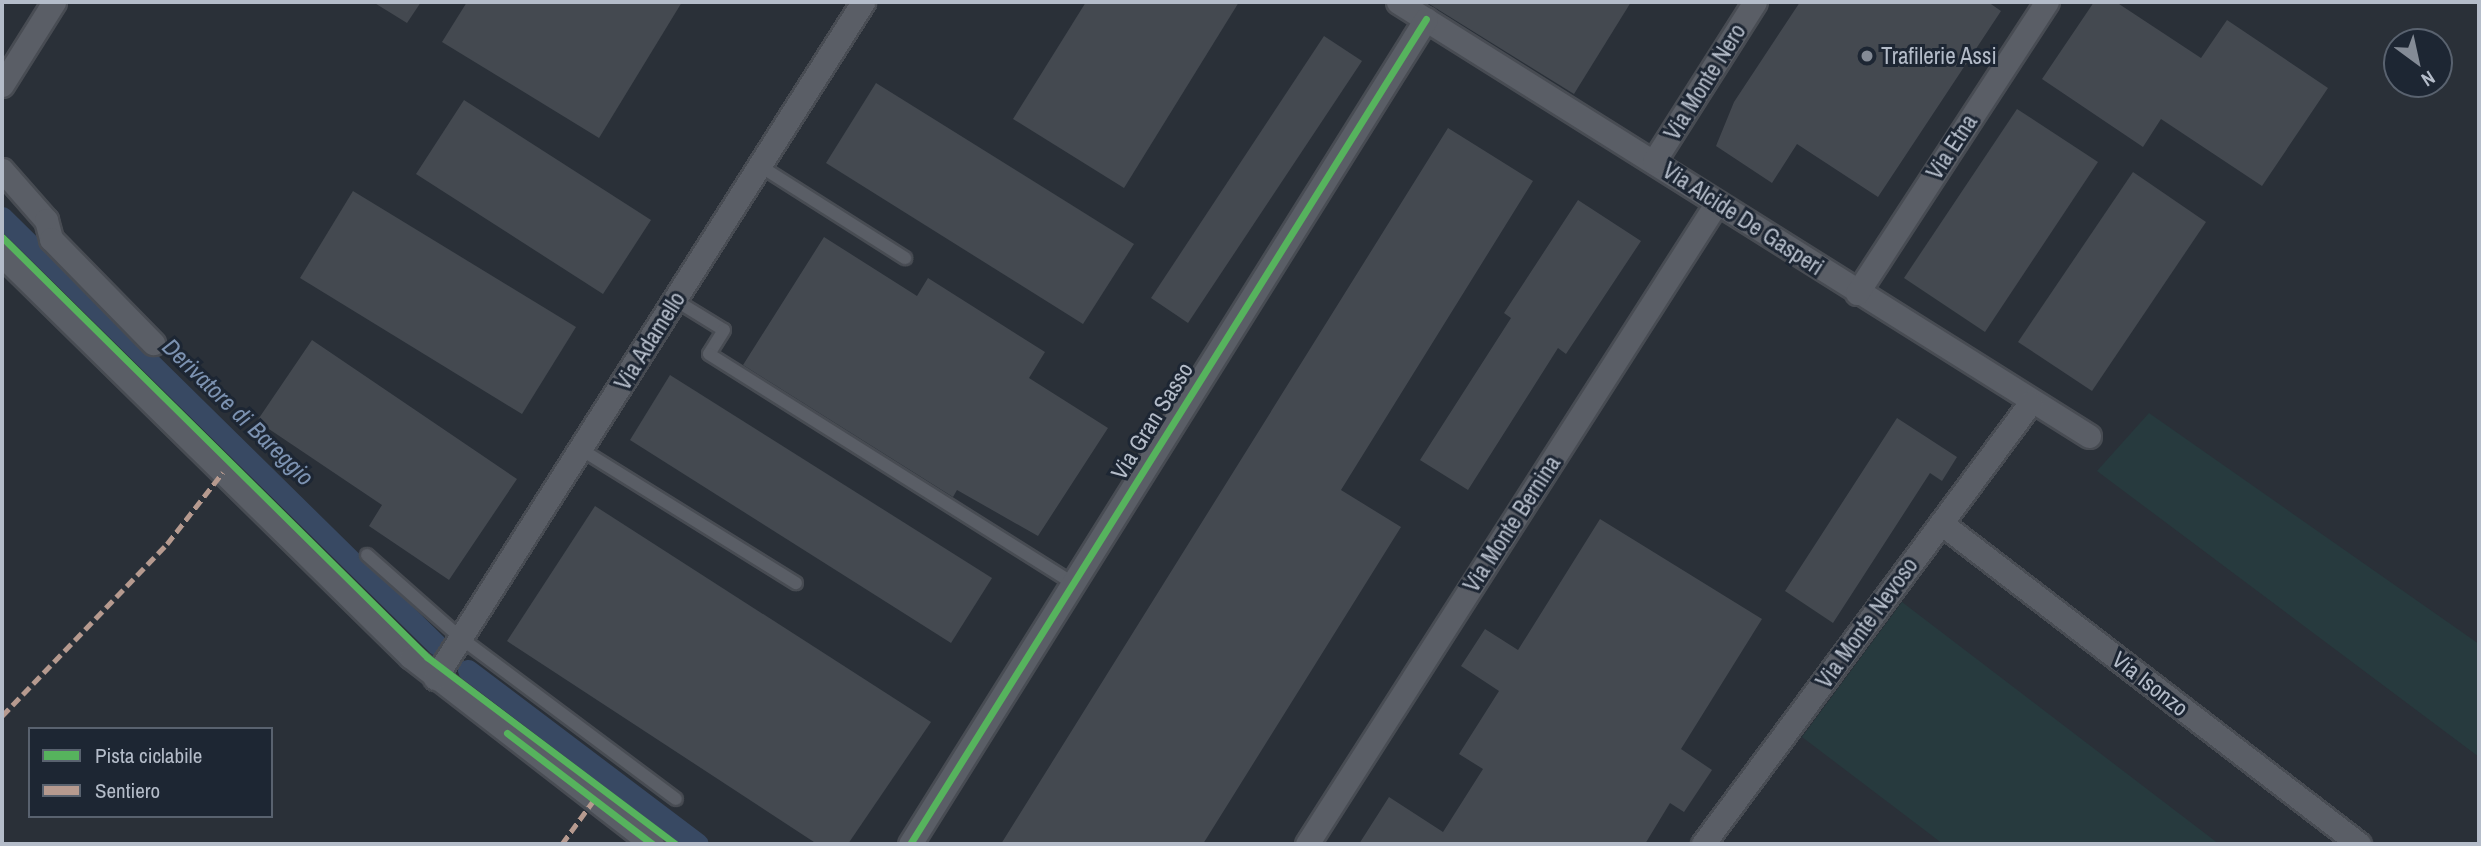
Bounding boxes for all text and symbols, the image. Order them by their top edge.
street label: Via Monte Nero [1658,19,1752,145]
north arrow [2383,28,2453,98]
place label: Trafilerie Assi [1881,42,1998,70]
marker: Trafilerie Assi [1859,48,1875,64]
text: N [2417,65,2440,93]
street label: Via Etna [1921,109,1983,185]
street label: Via Alcide De Gasperi [1657,156,1829,282]
street label: Via Adamello [609,286,691,396]
water label: Derivatore di Bareggio [156,332,320,492]
street label: Via Gran Sasso [1105,357,1199,485]
street label: Via Monte Bernina [1458,451,1566,597]
street label: Via Monte Nevoso [1810,552,1924,694]
street label: Via Isonzo [2107,646,2193,722]
legend [28,727,273,818]
text: Pista ciclabile [95,741,202,770]
text: Sentiero [95,776,160,805]

